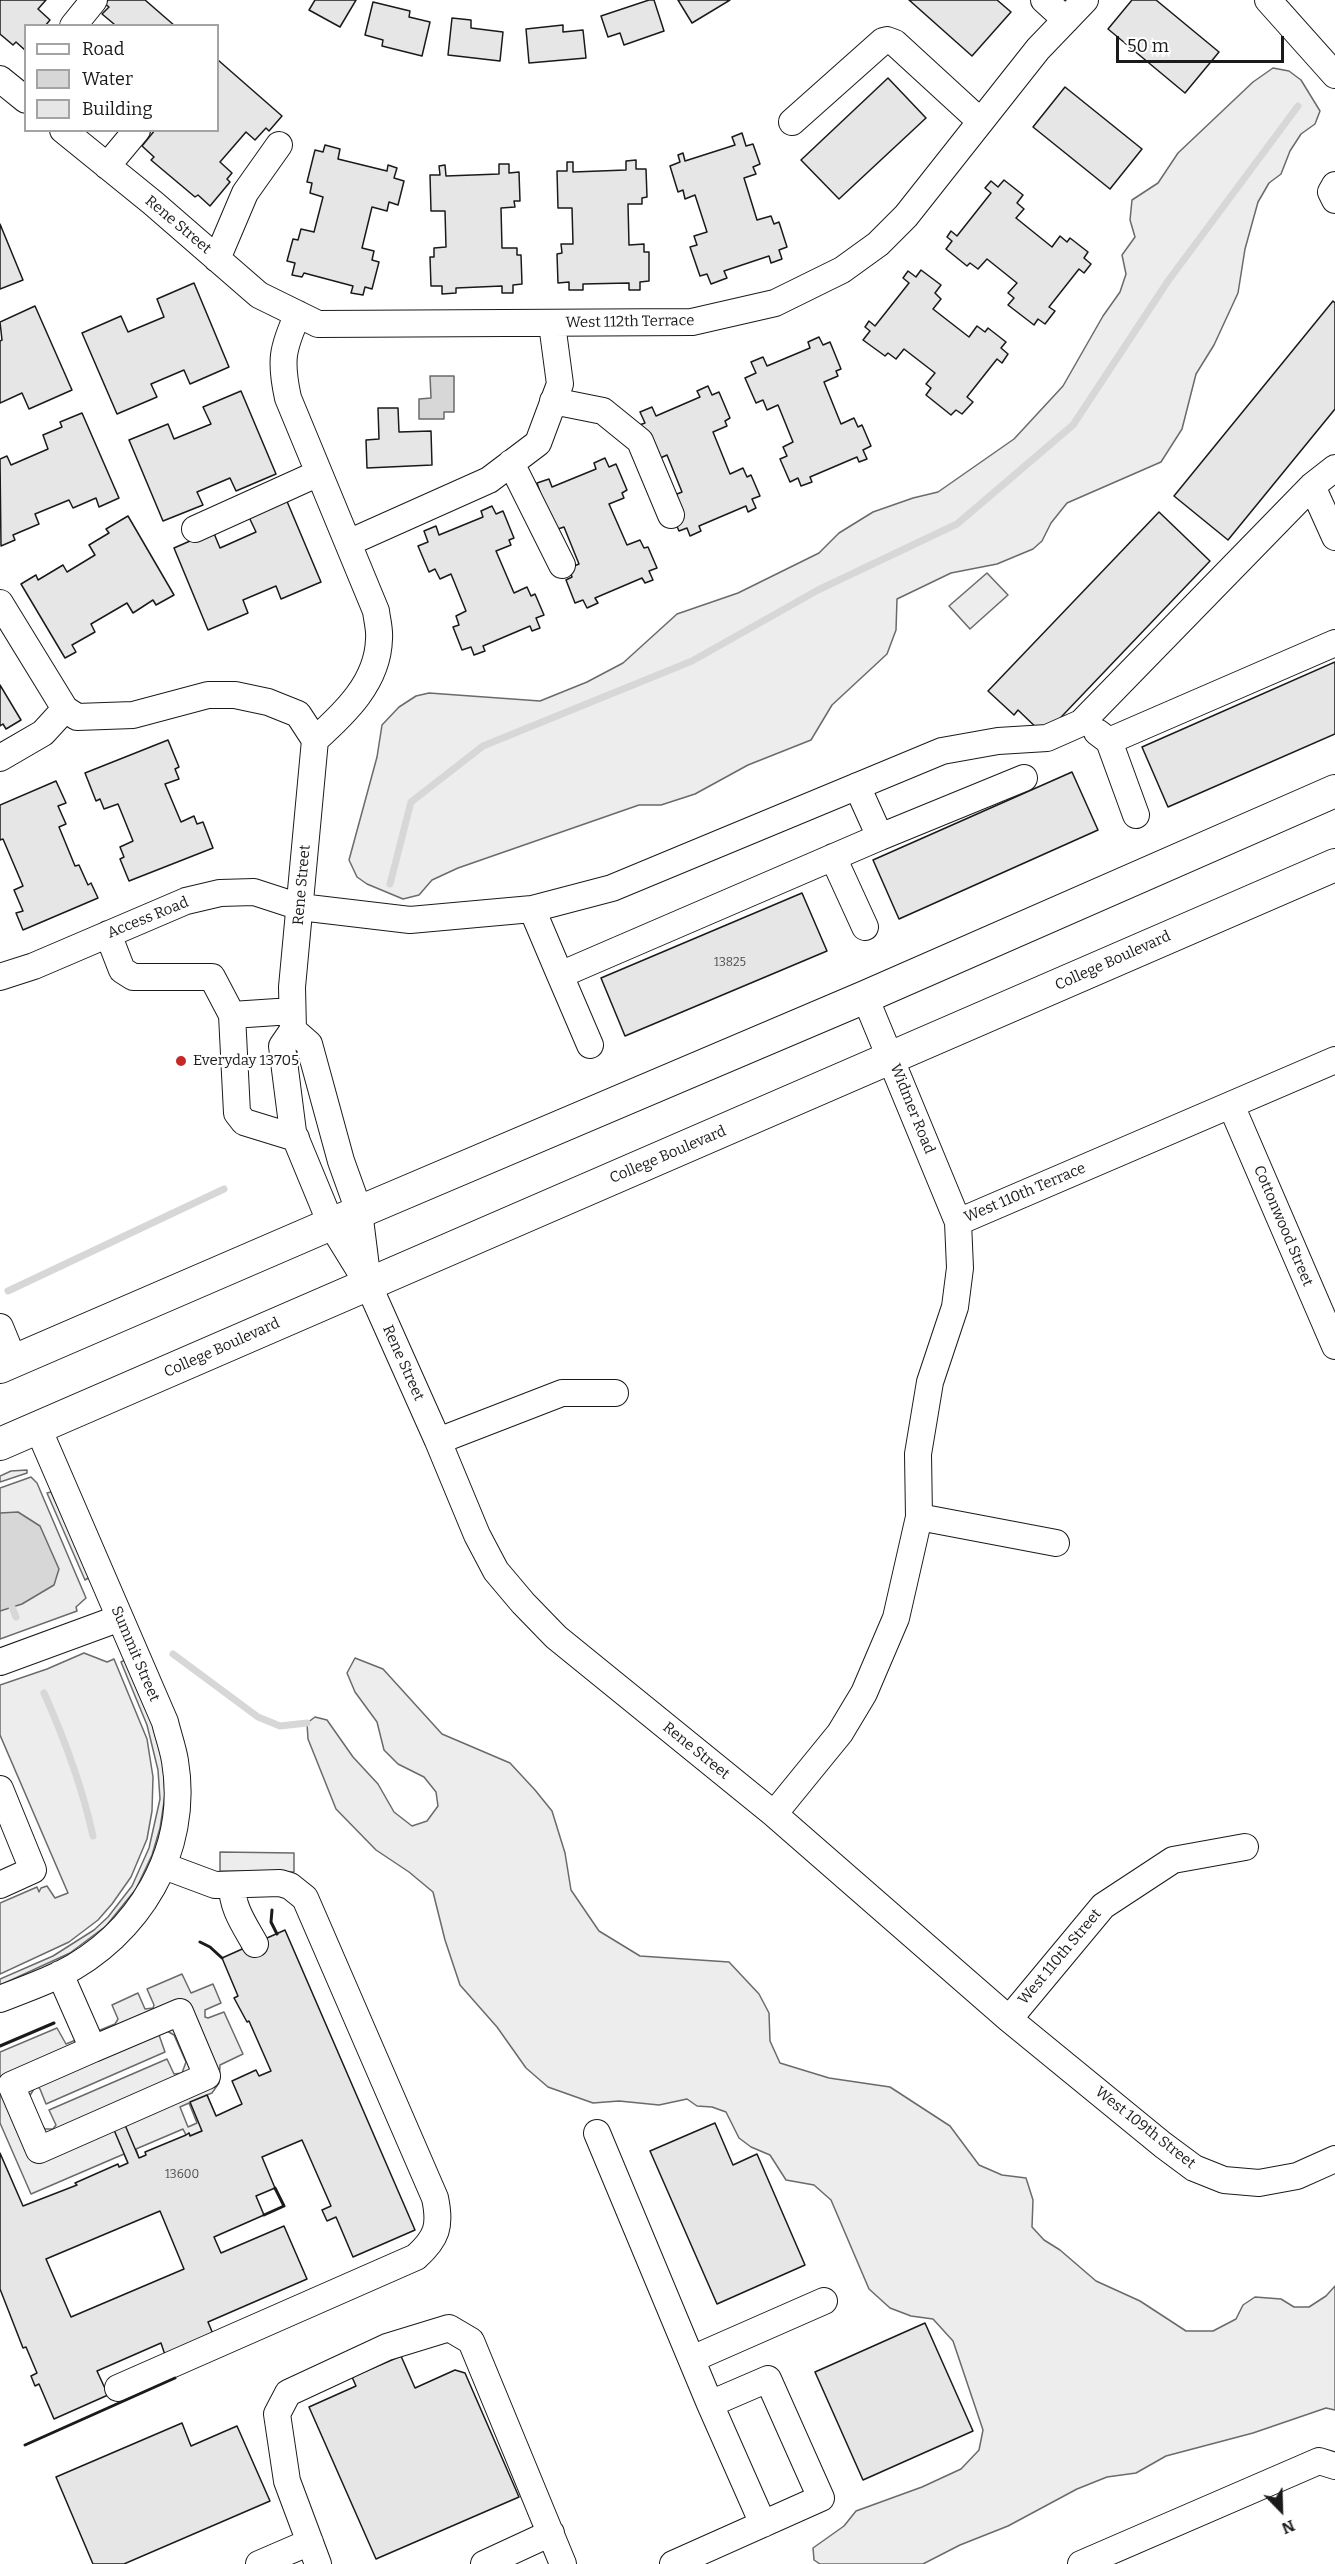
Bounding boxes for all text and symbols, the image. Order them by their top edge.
legend [24,24,219,132]
scale bar [1119,24,1287,62]
text: 50 m [1127,35,1169,57]
text: Road [82,38,124,60]
text: Water [82,68,133,90]
text: Building [82,98,153,120]
street label: Rene Street [141,192,215,258]
street label: West 112th Terrace [566,312,694,332]
street label: Rene Street [290,844,314,926]
street label: Access Road [105,894,191,942]
street label: College Boulevard [1052,927,1174,995]
house number: 13825 [714,956,746,970]
place label: Everyday 13705 [193,1052,299,1070]
marker: Everyday 13705 [174,1054,188,1068]
street label: Widmer Road [886,1061,938,1157]
street label: College Boulevard [607,1122,729,1188]
street label: West 110th Terrace [962,1159,1088,1227]
street label: Cottonwood Street [1249,1163,1317,1289]
street label: College Boulevard [161,1314,283,1382]
street label: Rene Street [378,1322,428,1404]
street label: Summit Street [107,1604,163,1704]
street label: Rene Street [659,1719,733,1783]
street label: West 110th Street [1015,1905,1105,2009]
street label: West 109th Street [1091,2083,1199,2173]
house number: 13600 [165,2168,199,2182]
north arrow [1251,2480,1311,2540]
text: N [1279,2516,1298,2538]

